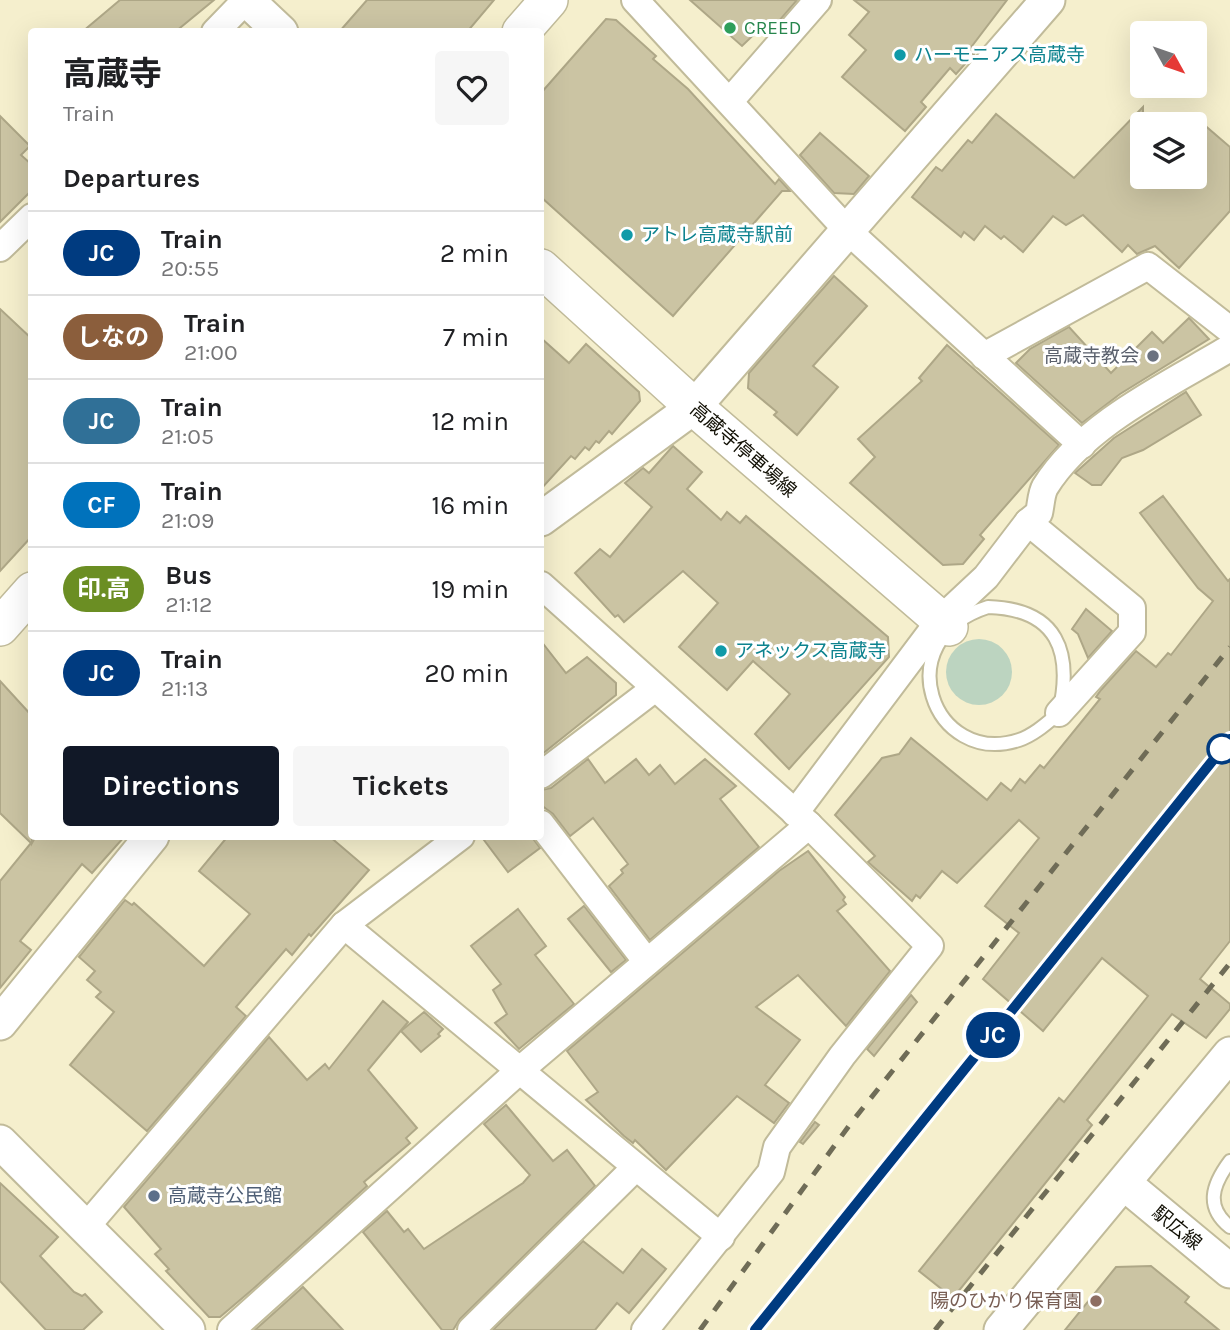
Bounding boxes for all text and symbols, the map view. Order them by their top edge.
place label: CREED [744,17,801,39]
marker: CREED [722,20,738,36]
north arrow [1130,21,1208,98]
map controls [1130,21,1207,189]
place label: ハーモニアス高蔵寺 [914,44,1085,66]
marker: ハーモニアス高蔵寺 [892,47,908,63]
button: heart [435,51,509,125]
text: 高蔵寺 [63,55,162,93]
text: Train [63,100,115,127]
button: layers [1130,112,1207,189]
text: Departures [63,163,200,194]
text: Train [161,224,223,255]
place label: アトレ高蔵寺駅前 [641,224,793,246]
marker: アトレ高蔵寺駅前 [619,227,635,243]
text: 2 min [440,238,509,269]
text: JC [89,239,114,267]
text: 20:55 [161,255,219,282]
text: Train [184,308,246,339]
text: 7 min [443,322,509,353]
text: しなの [77,323,149,351]
text: 21:00 [184,339,238,366]
place label: 高蔵寺教会 [1044,345,1139,367]
marker: 高蔵寺教会 [1145,348,1161,364]
text: Train [161,392,223,423]
street label: 高蔵寺停車場線 [686,398,800,502]
text: 12 min [431,406,509,437]
text: JC [89,407,114,435]
text: 21:05 [161,423,214,450]
text: Train [161,476,223,507]
text: 16 min [432,490,509,521]
text: CF [87,491,116,519]
text: 21:09 [161,507,214,534]
text: Bus [165,560,212,591]
text: 19 min [431,574,509,605]
text: 印.高 [77,575,130,603]
text: 21:12 [165,591,212,618]
place label: アネックス高蔵寺 [735,640,886,662]
marker: アネックス高蔵寺 [713,643,729,659]
text: Train [161,644,223,675]
text: 20 min [425,658,509,689]
text: JC [89,659,114,687]
text: 21:13 [161,675,208,702]
unlabelled marker [1207,734,1230,764]
button: Directions [63,746,279,826]
button: Tickets [293,746,509,826]
line badge: JC [962,1012,1024,1058]
text: JC [980,1021,1006,1049]
place label: 高蔵寺公民館 [168,1185,282,1207]
marker: 高蔵寺公民館 [146,1188,162,1204]
street label: 駅広線 [1148,1202,1206,1254]
place label: 陽のひかり保育園 [930,1290,1082,1312]
marker: 陽のひかり保育園 [1088,1293,1104,1309]

